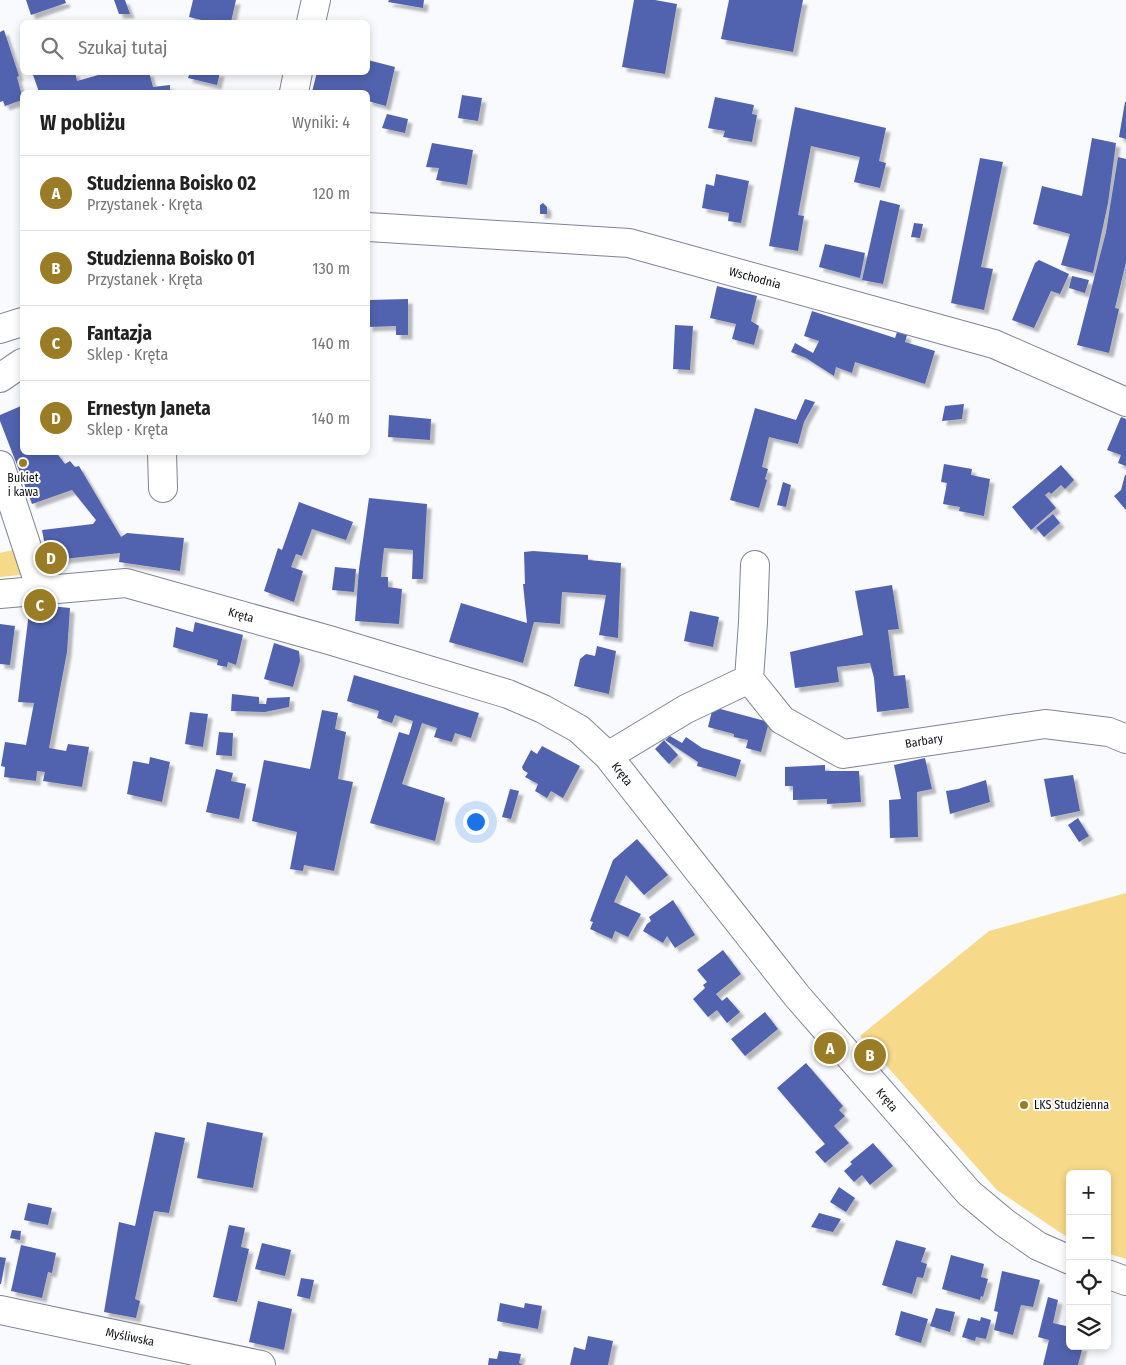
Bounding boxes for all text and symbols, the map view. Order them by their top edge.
search box [20,20,370,75]
icon: search [38,34,66,62]
text: Szukaj tutaj [78,36,168,59]
text: W pobliżu [40,110,125,136]
text: Wyniki: 4 [292,113,350,132]
text: Studzienna Boisko 02 [87,172,256,195]
text: A [52,184,60,203]
text: 120 m [312,184,350,203]
text: Przystanek · Kręta [87,195,203,214]
text: Studzienna Boisko 01 [87,247,255,270]
text: B [52,259,60,278]
text: 130 m [312,259,350,278]
street label: Wschodnia [727,264,783,292]
text: Przystanek · Kręta [87,270,203,289]
text: Fantazja [87,322,152,345]
text: C [52,334,60,353]
text: 140 m [312,334,350,353]
text: Sklep · Kręta [87,345,168,364]
text: Ernestyn Janeta [87,397,211,420]
text: D [51,409,61,428]
text: 140 m [312,409,350,428]
text: Sklep · Kręta [87,420,168,439]
marker: Bukiet i kawa [17,457,29,469]
place label: Bukiet i kawa [7,471,39,499]
pin: D [35,539,67,577]
pin: C [24,586,56,624]
street label: Kręta [227,605,255,625]
street label: Barbary [904,731,945,751]
street label: Kręta [609,760,636,789]
your location [463,809,489,835]
pin: A [814,1029,846,1067]
pin: B [854,1036,886,1074]
street label: Kręta [873,1086,901,1114]
place label: LKS Studzienna [1034,1098,1109,1112]
marker: LKS Studzienna [1018,1099,1030,1111]
map controls [1066,1170,1111,1350]
button: + [1066,1170,1111,1215]
button: − [1066,1215,1111,1260]
button: locate [1066,1260,1111,1305]
button: layers [1066,1305,1111,1350]
street label: Myśliwska [104,1325,156,1349]

